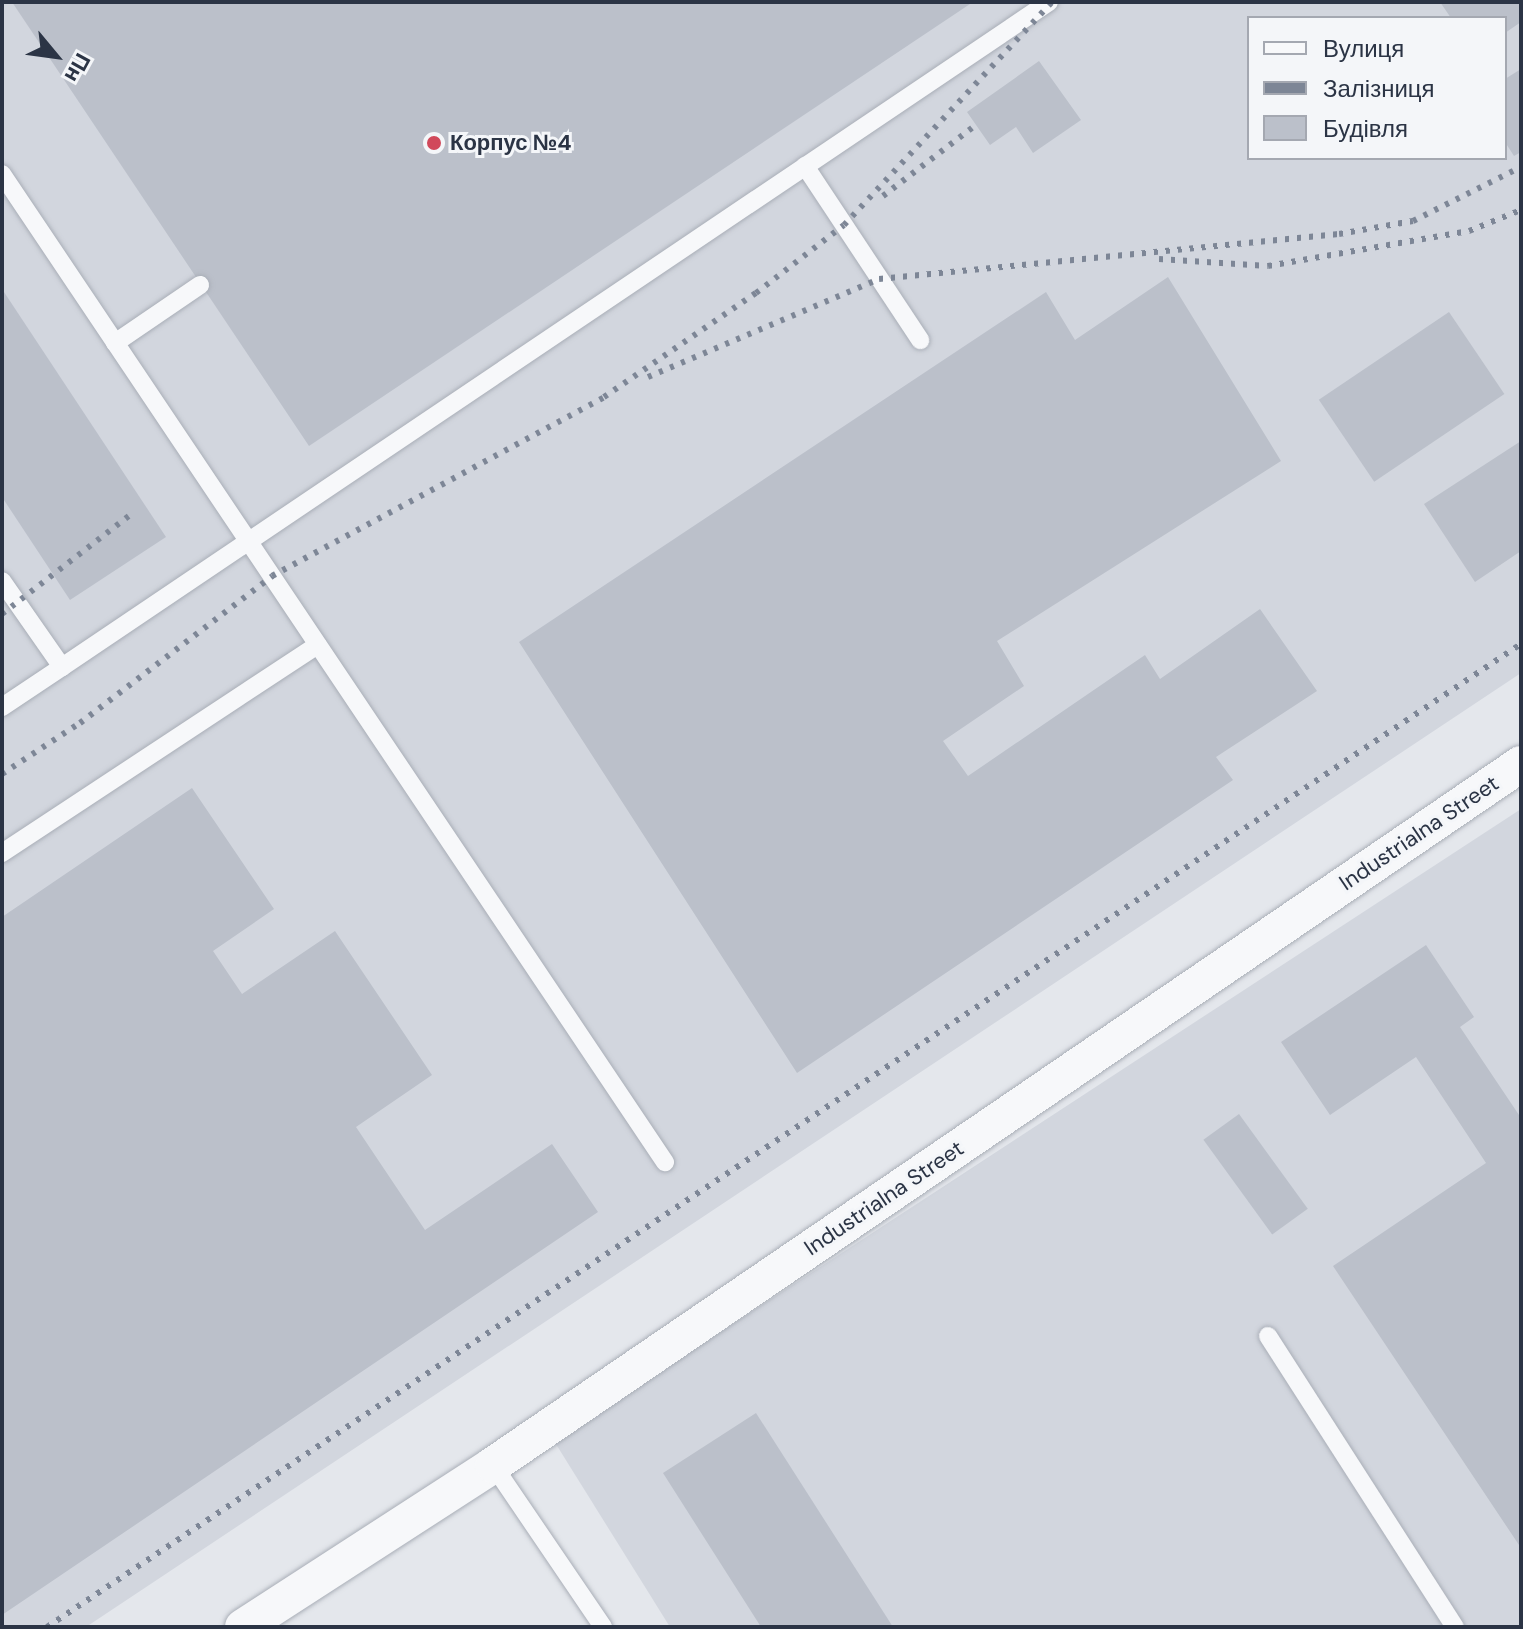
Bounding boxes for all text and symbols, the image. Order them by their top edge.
north arrow [16,16,96,96]
legend [1247,16,1507,160]
text: Вулиця [1323,33,1404,64]
text: Пн [58,48,97,88]
text: Залізниця [1323,73,1435,104]
text: Будівля [1323,113,1408,144]
place label: Корпус №4 [450,130,572,156]
marker: Корпус №4 [425,134,443,152]
street label: Industrialna Street [1334,770,1504,896]
street label: Industrialna Street [799,1135,969,1261]

